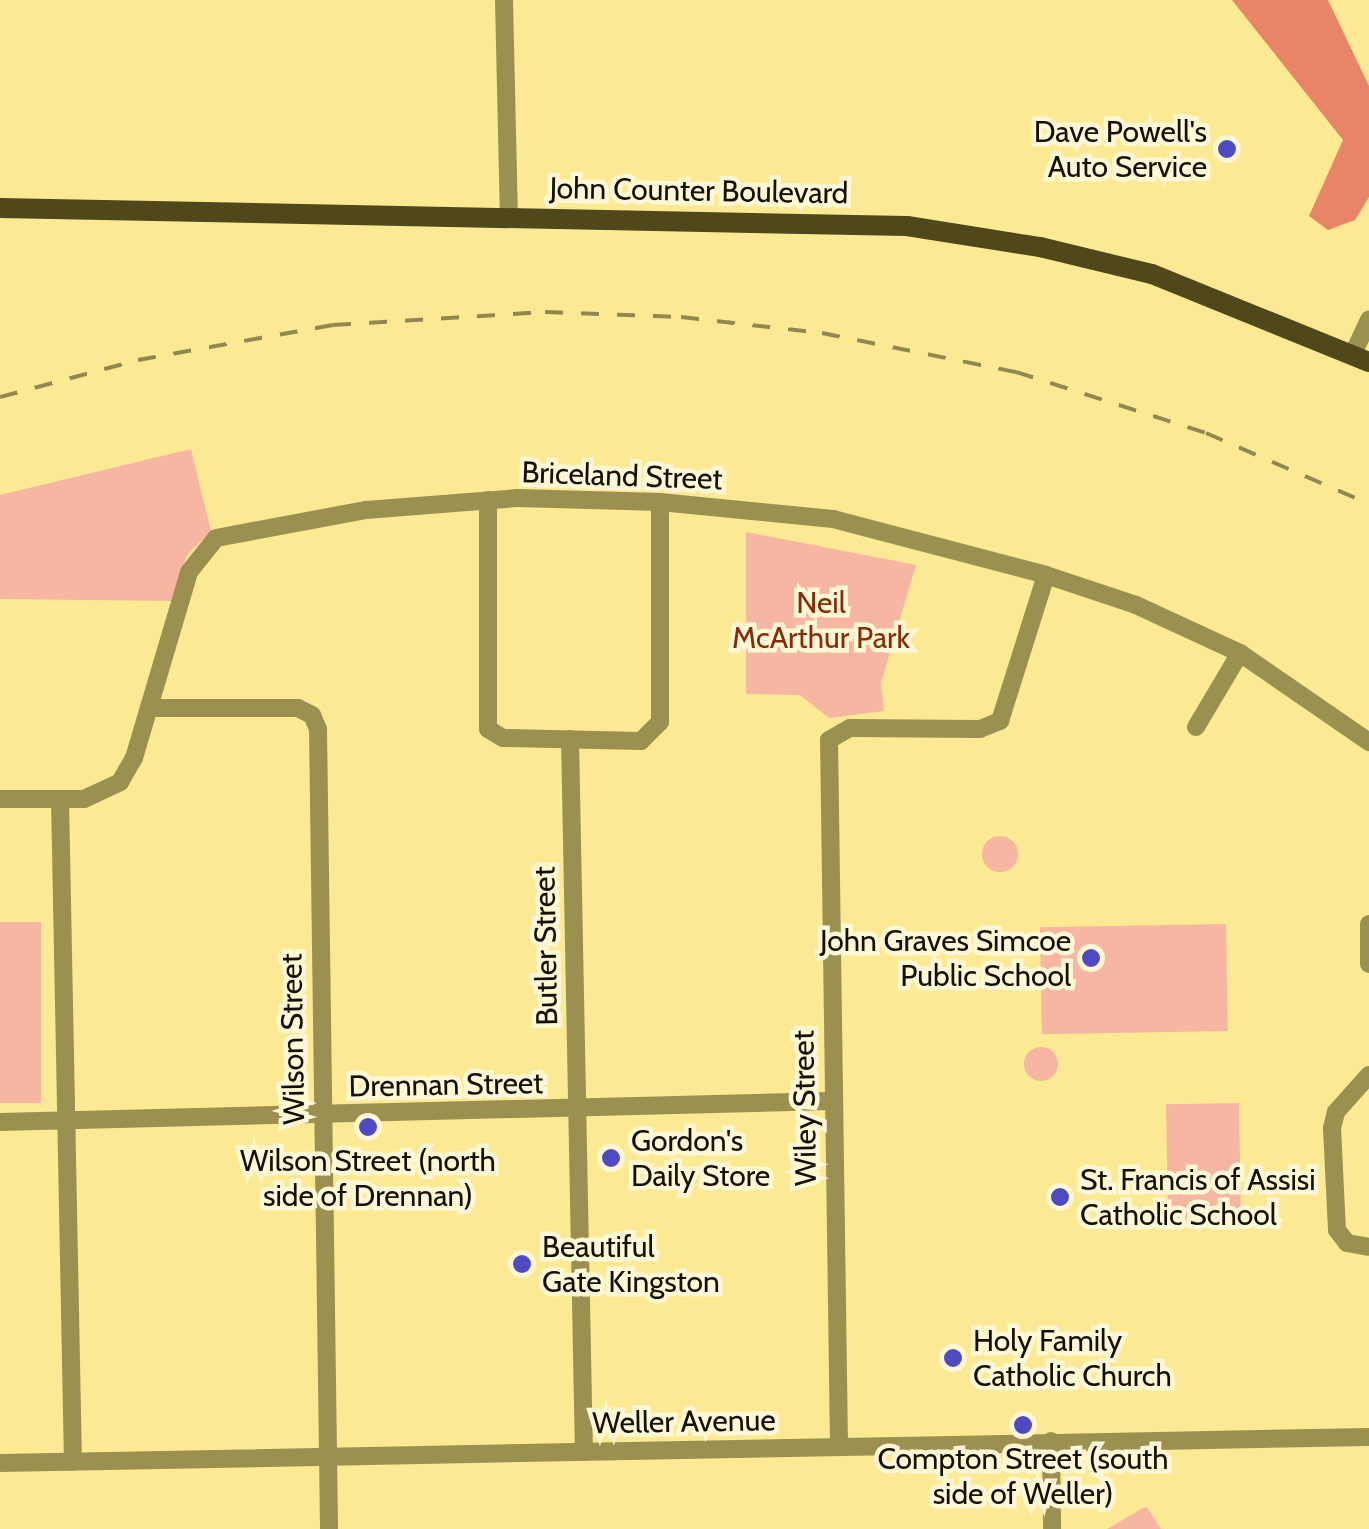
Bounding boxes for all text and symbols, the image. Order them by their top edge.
place label: Dave Powell's Auto Service [1034,114,1207,184]
marker: Dave Powell's Auto Service [1216,138,1238,160]
street label: John Counter Boulevard [549,170,849,212]
street label: Briceland Street [521,455,723,497]
park label: Neil McArthur Park [732,585,910,656]
street label: Butler Street [527,866,565,1026]
place label: John Graves Simcoe Public School [820,923,1071,994]
marker: John Graves Simcoe Public School [1080,947,1102,969]
street label: Wilson Street [274,953,312,1125]
street label: Wiley Street [786,1030,824,1186]
street label: Drennan Street [348,1065,544,1105]
marker: Wilson Street (north side of Drennan) [357,1116,379,1138]
place label: Gordon's Daily Store [631,1123,770,1194]
place label: Wilson Street (north side of Drennan) [240,1143,496,1214]
marker: Gordon's Daily Store [600,1147,622,1169]
place label: St. Francis of Assisi Catholic School [1080,1162,1316,1232]
marker: St. Francis of Assisi Catholic School [1049,1186,1071,1208]
place label: Beautiful Gate Kingston [542,1229,720,1300]
marker: Beautiful Gate Kingston [511,1253,533,1275]
place label: Holy Family Catholic Church [973,1323,1172,1394]
marker: Holy Family Catholic Church [942,1347,964,1369]
street label: Weller Avenue [592,1402,776,1442]
marker: Compton Street (south side of Weller) [1012,1414,1034,1436]
place label: Compton Street (south side of Weller) [878,1441,1168,1512]

